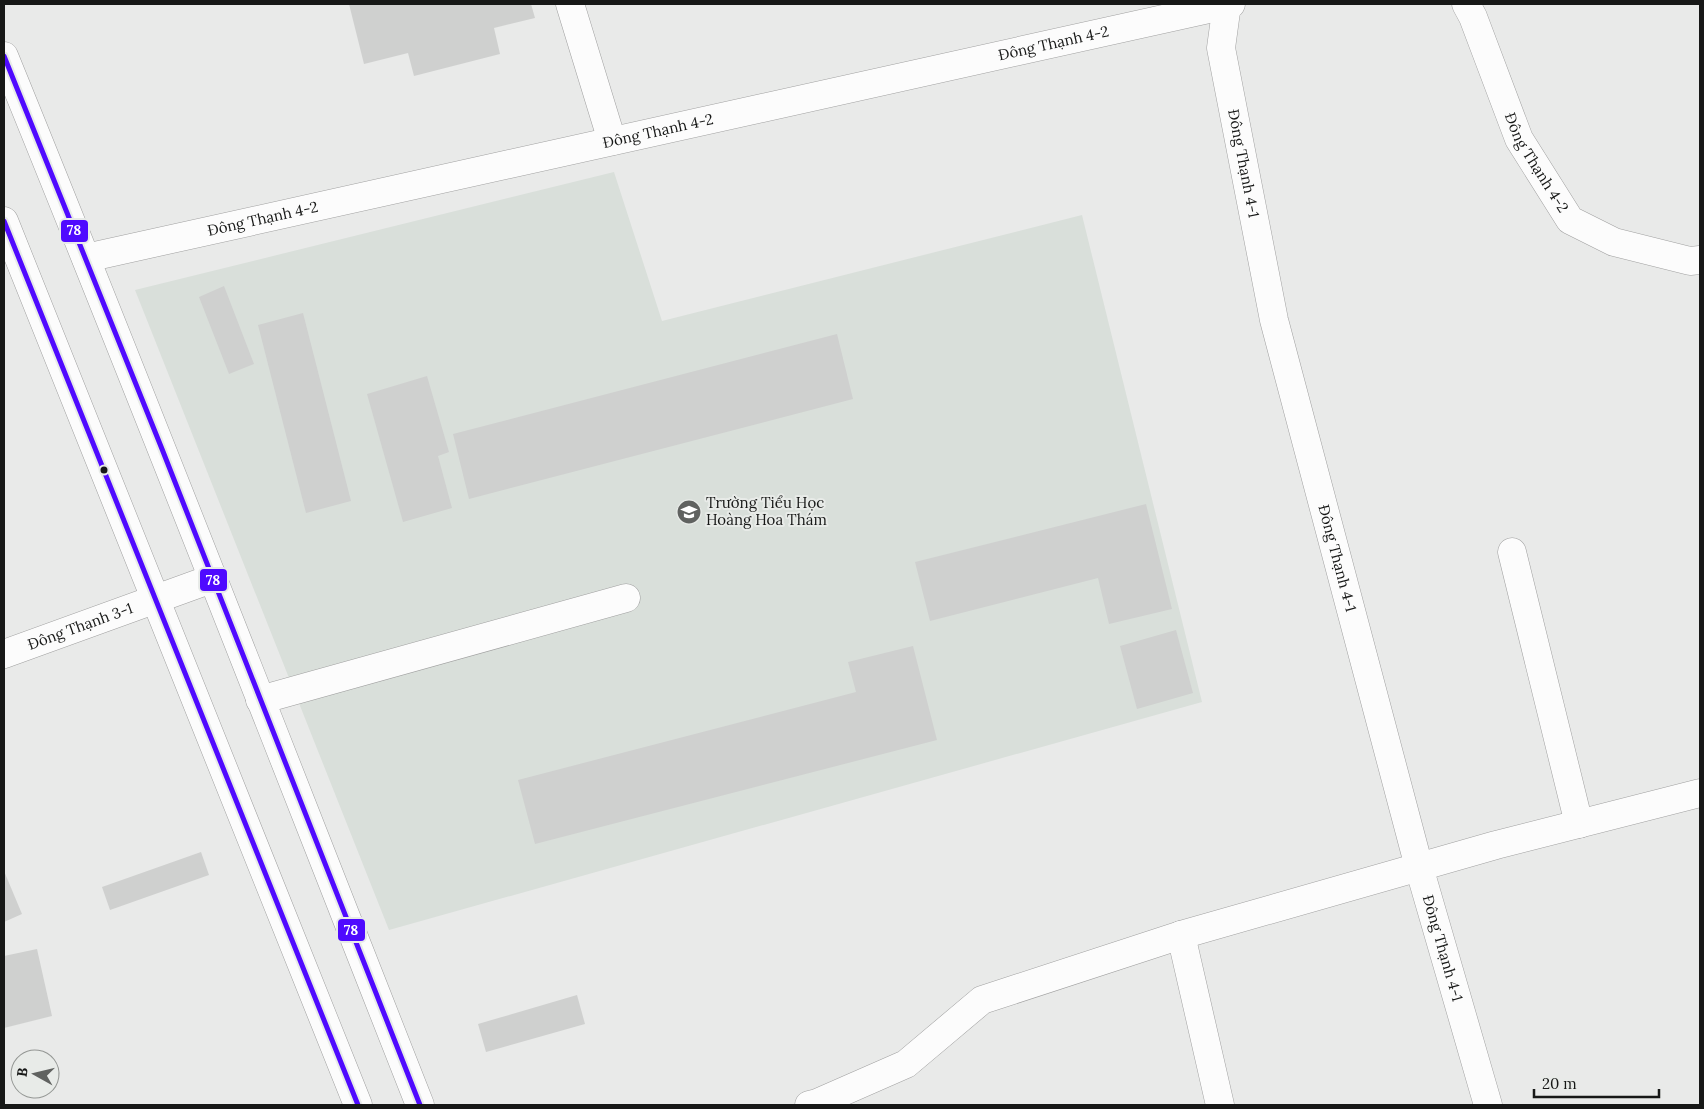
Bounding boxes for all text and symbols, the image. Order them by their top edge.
street label: Đông Thạnh 4-2 [996,21,1110,64]
street label: Đông Thạnh 4-1 [1224,107,1264,219]
street label: Đông Thạnh 4-2 [601,109,715,152]
street label: Đông Thạnh 4-2 [1501,110,1573,216]
street label: Đông Thạnh 4-2 [205,197,320,240]
line badge: 78 [60,219,89,243]
text: 78 [67,221,81,239]
unlabelled marker [99,465,109,475]
place label: Trường Tiểu Học Hoàng Hoa Thám [706,493,827,529]
school or university icon: Trường Tiểu Học Hoàng Hoa Thám [676,499,702,525]
street label: Đông Thạnh 4-1 [1314,502,1361,614]
line badge: 78 [199,568,228,592]
text: 78 [206,571,220,589]
street label: Đông Thạnh 3-1 [25,598,135,654]
street label: Đông Thạnh 4-1 [1419,892,1468,1004]
line badge: 78 [337,918,366,942]
text: 78 [344,921,358,939]
north arrow [10,1049,60,1099]
text: B [13,1066,32,1078]
scale bar [1534,1066,1659,1098]
text: 20 m [1542,1074,1577,1093]

